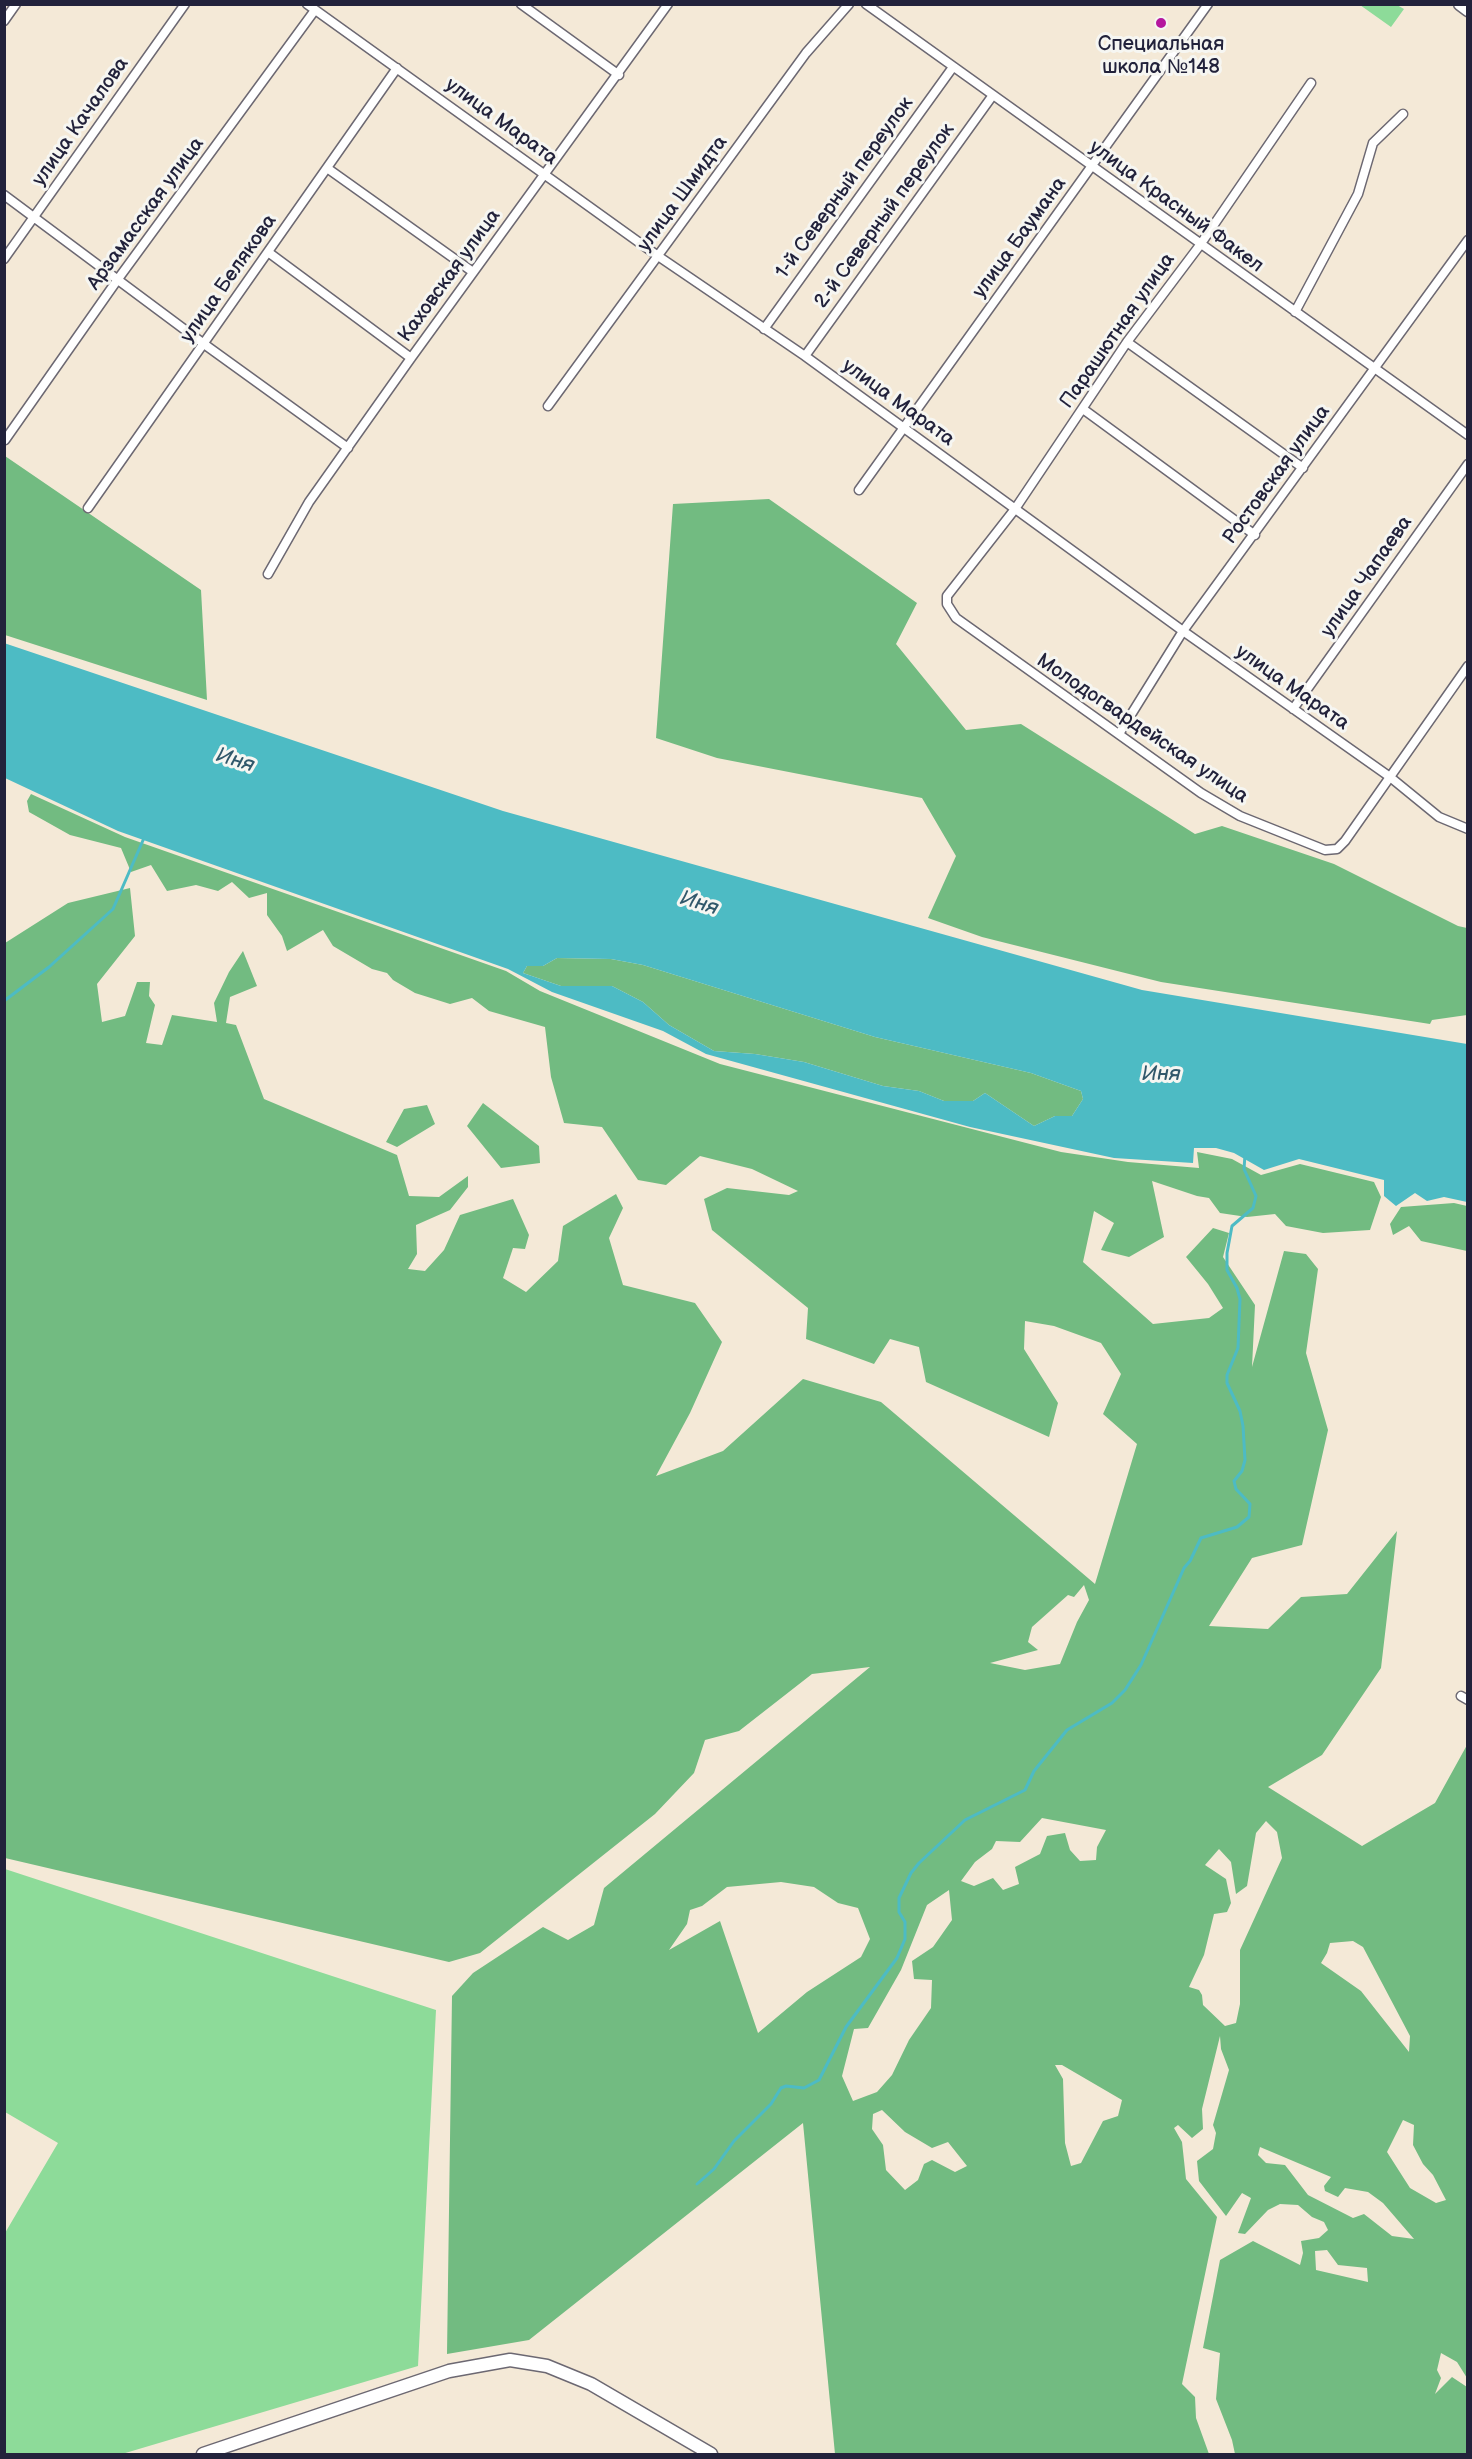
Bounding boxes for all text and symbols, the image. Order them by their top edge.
marker: Специальная школа №148 [1154,16,1168,30]
place label: Специальная школа №148 [1098,33,1224,80]
street label: улица Качалова [28,53,134,191]
street label: улица Марата [440,73,562,171]
street label: 1-й Северный переулок [771,92,919,284]
street label: 2-й Северный переулок [810,119,960,313]
street label: улица Шмидта [633,131,733,257]
street label: Арзамасская улица [82,133,210,295]
street label: улица Красный Факел [1084,136,1268,278]
street label: улица Баумана [968,173,1072,303]
street label: Каховская улица [394,205,506,347]
street label: улица Белякова [176,210,282,348]
street label: Парашютная улица [1055,249,1181,413]
street label: улица Марата [837,354,959,452]
street label: Ростовская улица [1218,401,1336,549]
street label: улица Чапаева [1316,512,1418,642]
street label: улица Марата [1231,640,1353,736]
street label: Молодогвардейская улица [1032,649,1252,809]
water label: Иня [213,743,257,779]
water label: Иня [677,886,721,922]
water label: Иня [1141,1062,1181,1088]

